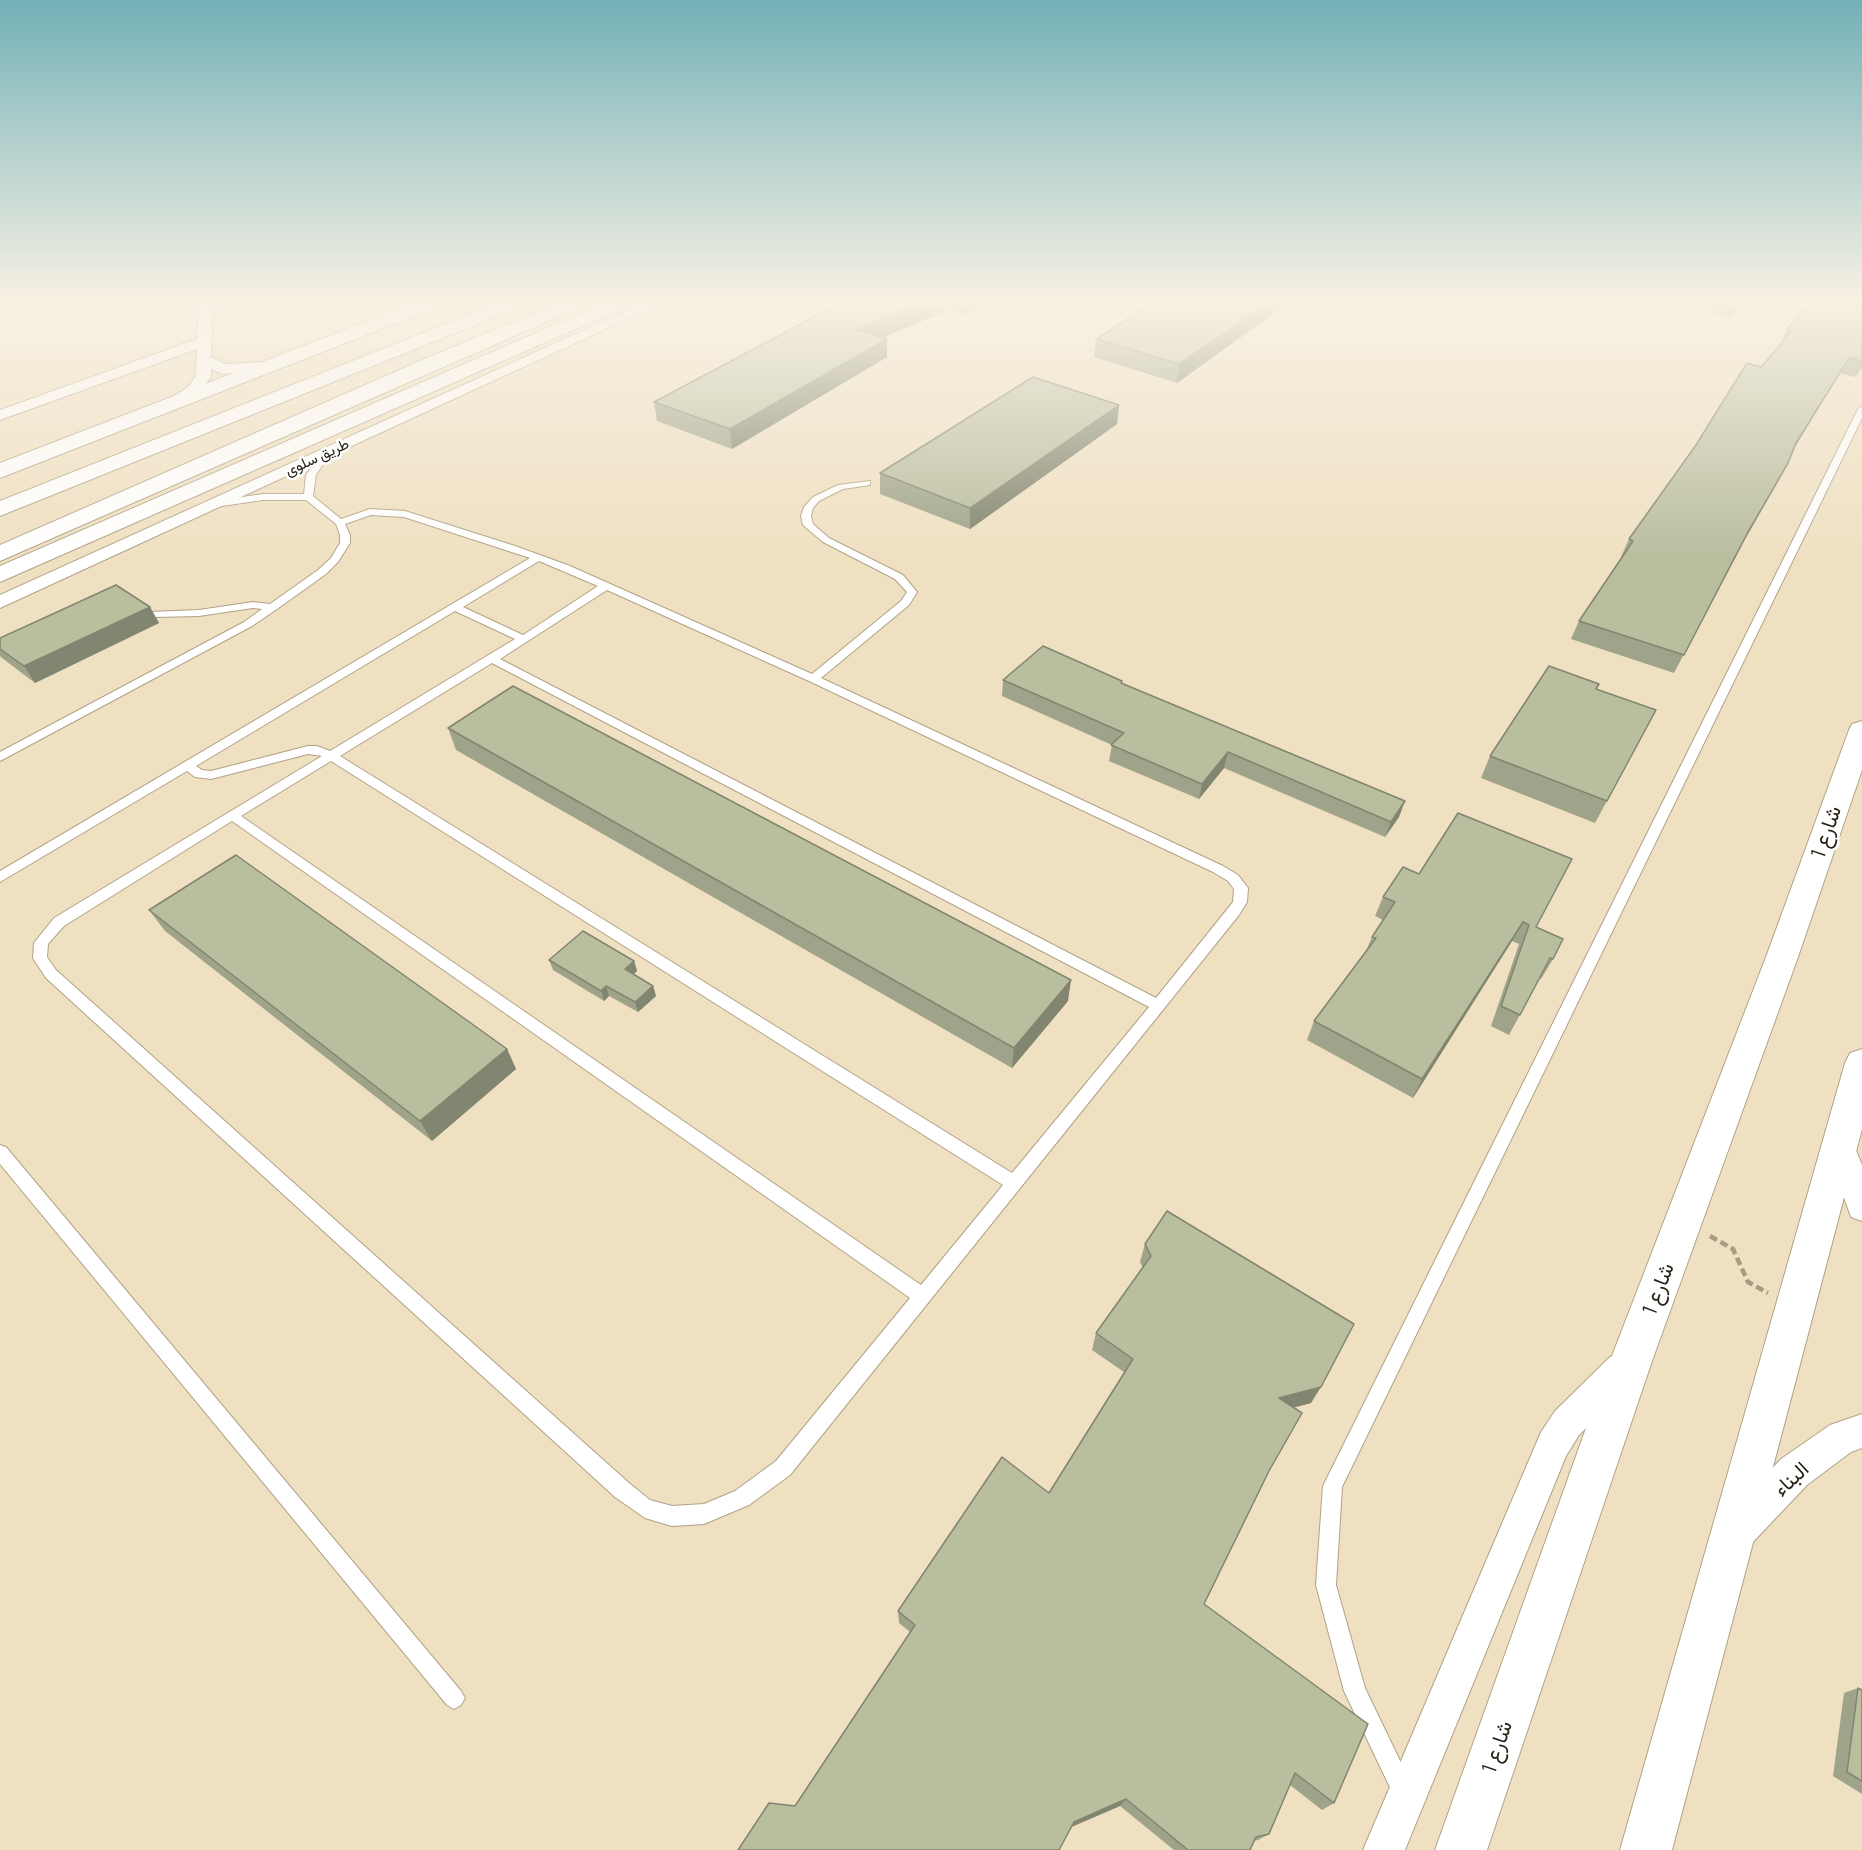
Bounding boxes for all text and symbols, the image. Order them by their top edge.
street label: طريق سلوى [282,434,352,480]
street label: شارع 1 [1805,802,1847,862]
street label: شارع 1 [1637,1259,1679,1319]
street label: البناء [1768,1456,1814,1502]
street label: شارع 1 [1476,1717,1518,1777]

